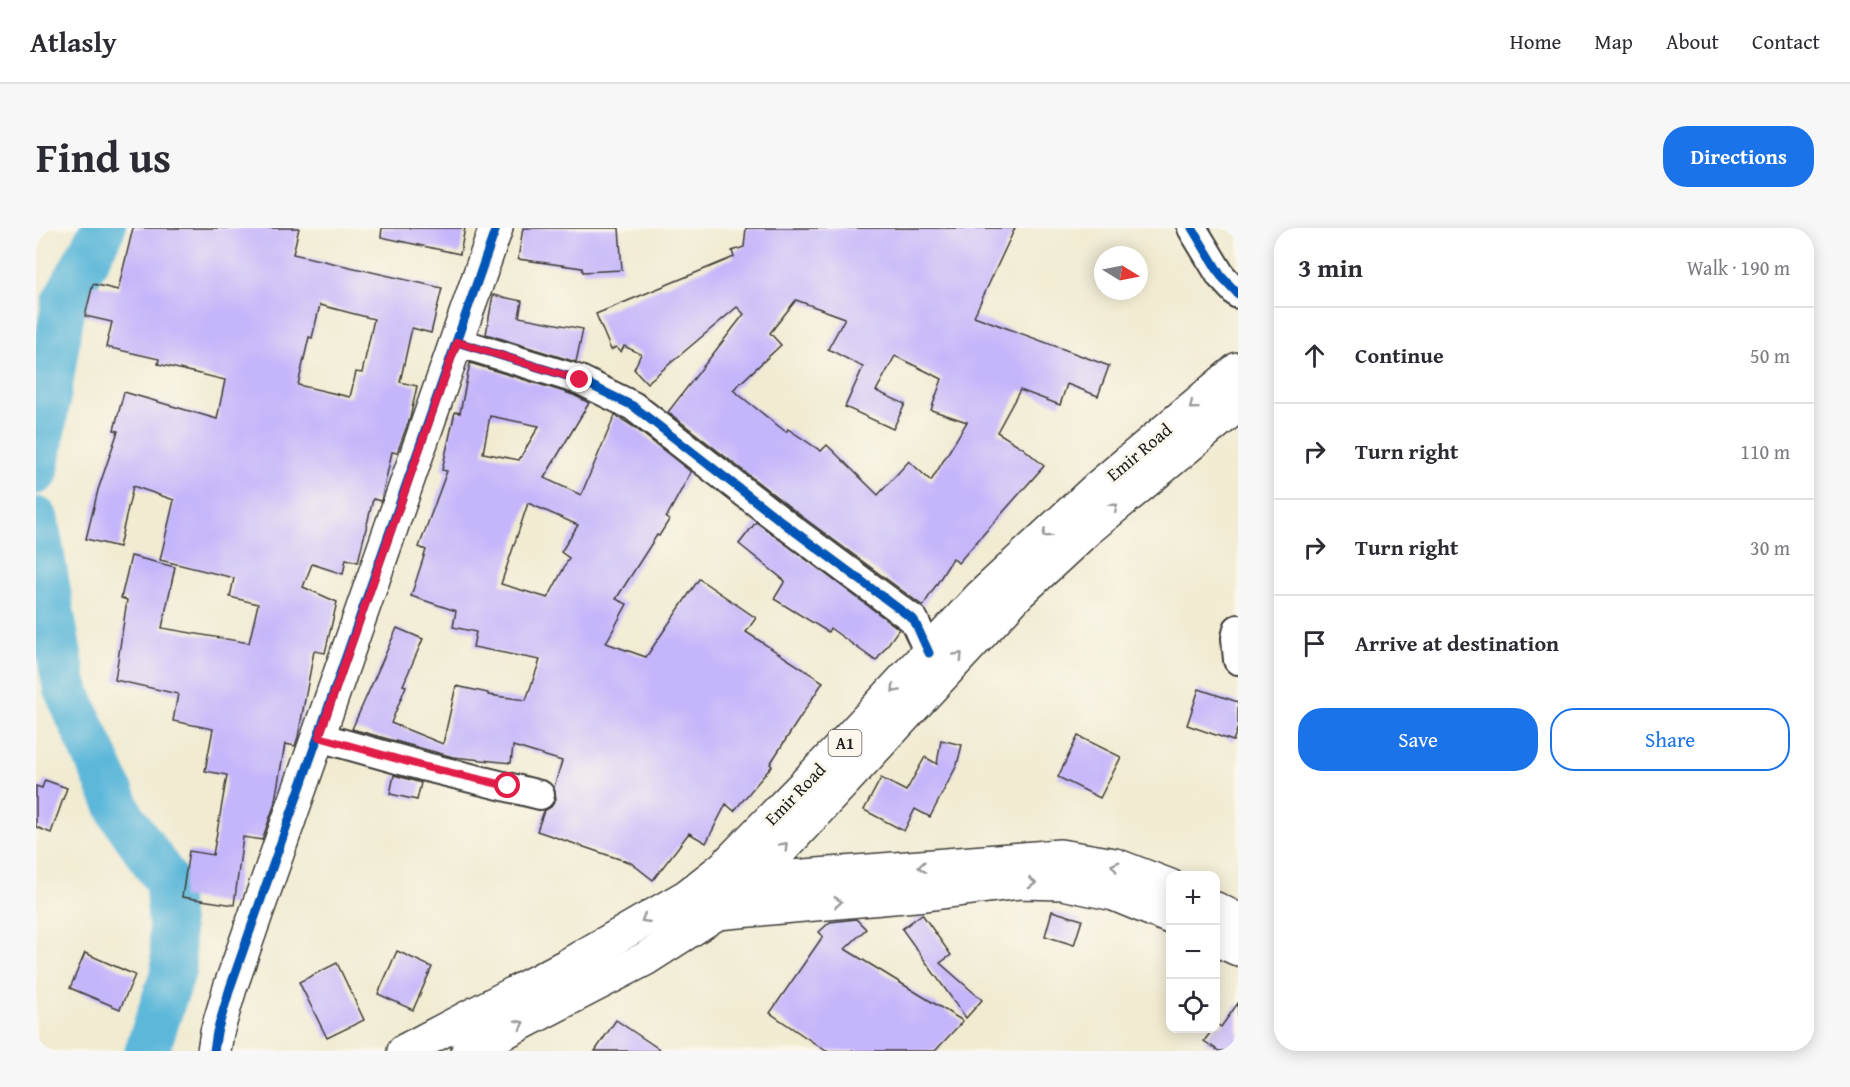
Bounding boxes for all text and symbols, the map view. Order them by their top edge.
text: Atlasly [30,21,117,62]
text: Home [1510,26,1561,57]
text: Map [1594,26,1633,57]
text: About [1666,26,1719,57]
text: Contact [1752,26,1820,57]
text: Find us [36,126,171,187]
button: Directions [1663,126,1814,187]
north arrow [1094,246,1148,300]
text: 3 min [1298,248,1363,287]
text: Walk · 190 m [1687,253,1790,282]
icon: ahead [1298,339,1331,372]
text: Continue [1355,339,1444,371]
text: 50 m [1750,341,1790,370]
route end [566,366,592,392]
one-way arrow [1189,399,1200,410]
street label: Emir Road [1100,416,1178,487]
icon: right [1298,435,1331,468]
text: Turn right [1355,435,1458,467]
text: 110 m [1740,437,1790,466]
one-way arrow [1108,503,1119,514]
one-way arrow [1042,527,1053,538]
icon: right [1298,531,1331,564]
text: Turn right [1355,531,1458,563]
text: 30 m [1750,533,1790,562]
icon: arrive [1298,627,1331,660]
text: Arrive at destination [1355,627,1559,659]
one-way arrow [952,653,963,663]
one-way arrow [891,682,902,692]
button: Save [1298,708,1538,771]
button: Share [1550,708,1790,771]
road number: A1 [828,730,862,756]
street label: Emir Road [758,756,832,831]
route start [494,772,520,798]
one-way arrow [777,842,788,853]
one-way arrow [917,860,927,873]
one-way arrow [1111,861,1121,874]
map controls [1166,871,1220,1033]
button: + [1166,871,1220,925]
one-way arrow [1027,876,1036,889]
one-way arrow [833,896,842,909]
one-way arrow [641,912,651,923]
button: − [1166,925,1220,979]
button: locate [1166,979,1220,1033]
one-way arrow [514,1020,524,1031]

